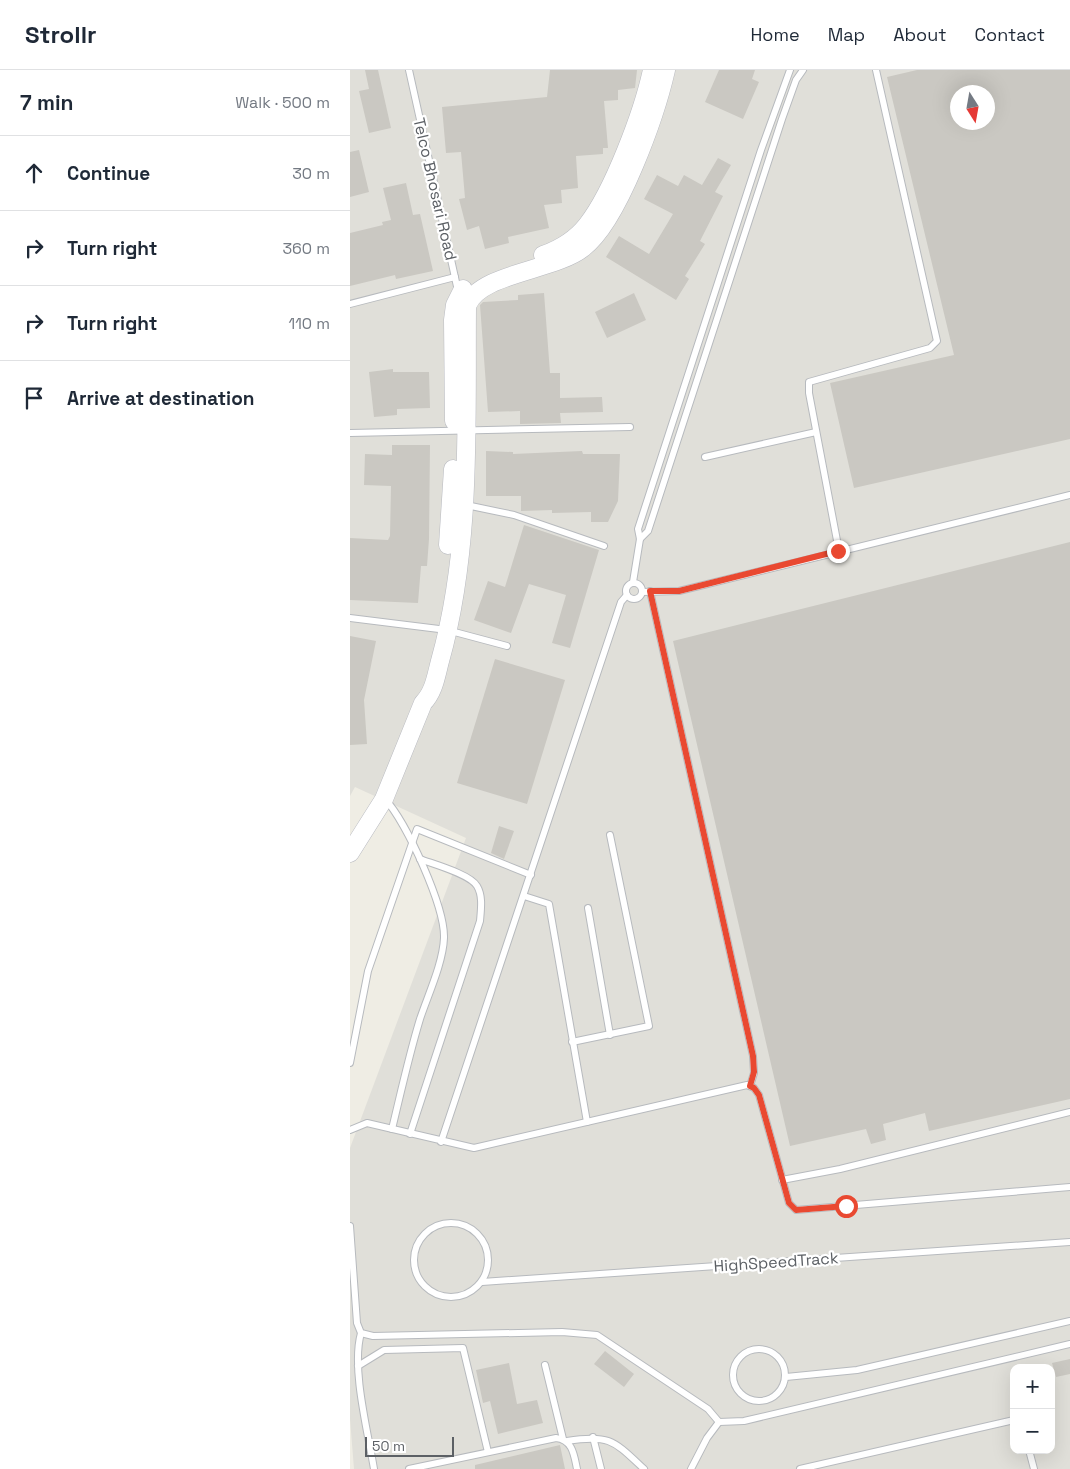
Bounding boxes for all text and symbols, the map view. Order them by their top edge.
text: Strollr [25,19,97,50]
text: Home [751,23,800,46]
text: Map [828,23,865,46]
text: About [893,23,947,46]
text: Contact [975,23,1045,46]
north arrow [950,85,995,130]
text: 7 min [20,89,73,116]
text: Walk · 500 m [235,92,330,113]
street label: Telco Bhosari Road [408,116,462,262]
icon: ahead [20,159,48,187]
text: Continue [67,161,150,186]
text: 30 m [292,163,330,184]
icon: right [20,234,48,262]
text: Turn right [67,236,157,261]
text: 360 m [282,238,330,259]
icon: right [20,309,48,337]
text: Turn right [67,311,157,336]
text: 110 m [288,313,330,334]
icon: arrive [20,384,48,412]
text: Arrive at destination [67,386,255,411]
route end [827,540,850,563]
route start [835,1195,858,1218]
street label: HighSpeedTrack [713,1247,839,1277]
map controls [1010,1364,1055,1454]
button: + [1010,1364,1055,1409]
button: − [1010,1409,1055,1454]
scale bar [365,1434,454,1457]
text: 50 m [372,1437,405,1455]

